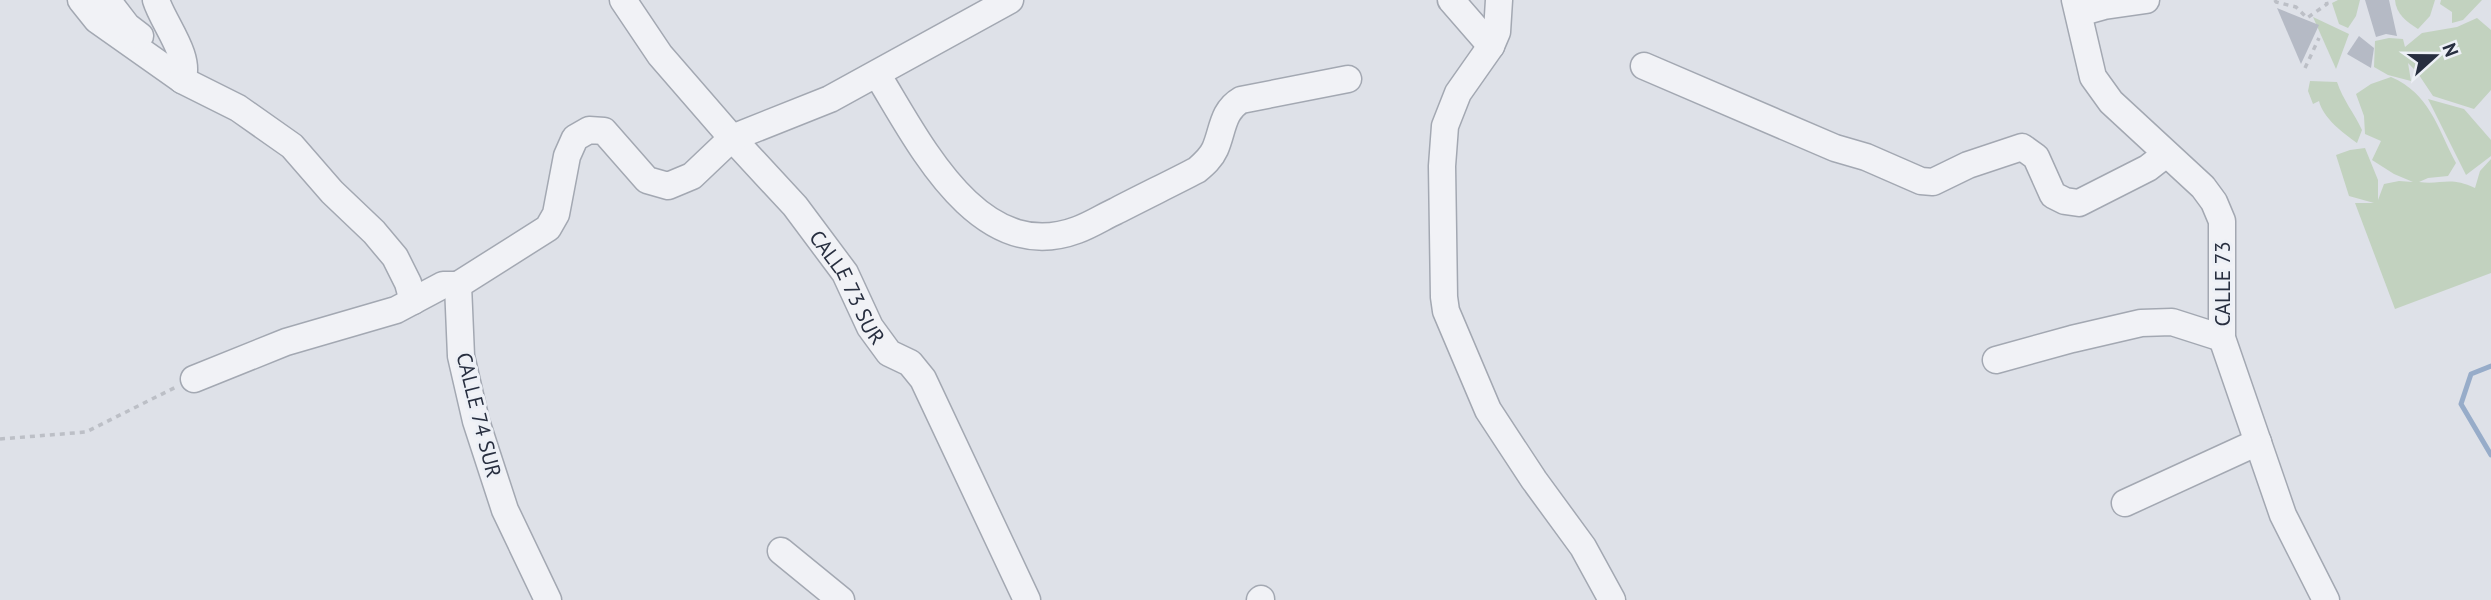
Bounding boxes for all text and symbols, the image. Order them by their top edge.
north arrow [2400,21,2470,91]
text: N [2437,40,2464,60]
street label: CALLE 73 SUR [804,224,892,350]
street label: CALLE 73 [2209,241,2236,327]
street label: CALLE 74 SUR [450,350,508,480]

